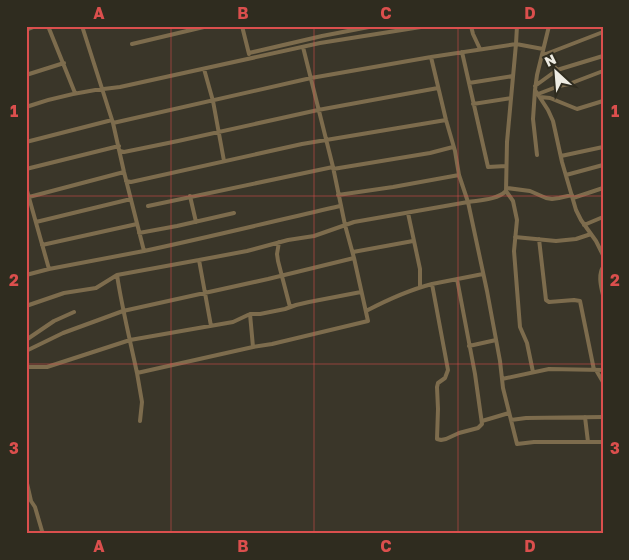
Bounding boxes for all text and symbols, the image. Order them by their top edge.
text: A [93,3,105,23]
text: B [237,3,249,23]
text: C [380,3,392,23]
text: D [524,3,536,23]
north arrow [532,48,582,98]
text: N [542,50,559,70]
text: 1 [10,101,18,121]
text: 1 [611,101,619,121]
text: 2 [9,270,19,290]
text: 2 [610,270,620,290]
text: 3 [9,438,19,458]
text: 3 [610,438,620,458]
text: A [93,536,105,556]
text: B [237,536,249,556]
text: C [380,536,392,556]
text: D [524,536,536,556]

